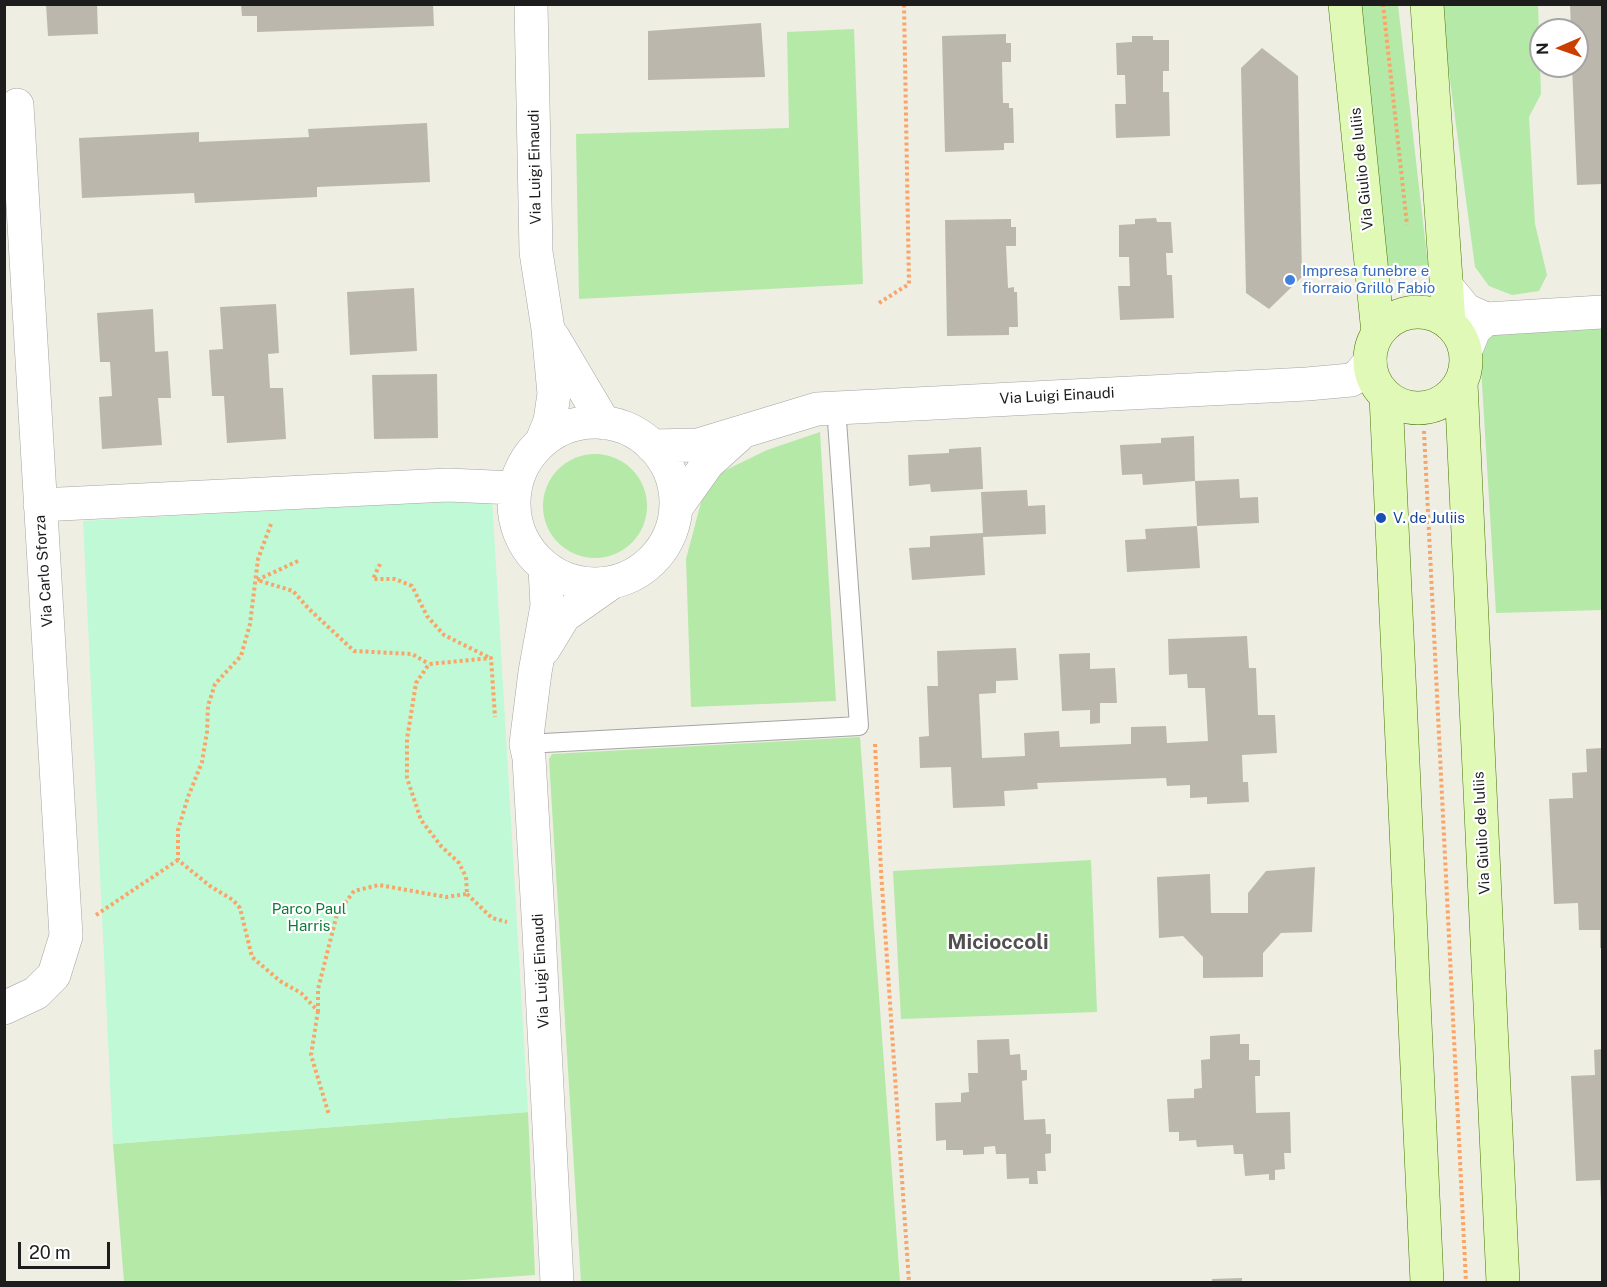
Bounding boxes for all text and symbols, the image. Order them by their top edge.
north arrow [1529,18,1589,78]
text: N [1533,42,1552,55]
street label: Via Giulio de Iuliis [1347,107,1377,231]
street label: Via Luigi Einaudi [525,109,545,225]
place label: Impresa funebre e fiorraio Grillo Fabio [1302,262,1435,297]
marker: Impresa funebre e fiorraio Grillo Fabio [1283,273,1297,287]
street label: Via Luigi Einaudi [999,384,1115,408]
place label: V. de Juliis [1393,509,1465,527]
marker: V. de Juliis [1374,511,1388,525]
street label: Via Carlo Sforza [31,514,57,628]
street label: Via Giulio de Iuliis [1470,771,1494,895]
park label: Parco Paul Harris [272,900,346,935]
street label: Via Luigi Einaudi [529,913,553,1029]
district label: Micioccoli [947,930,1049,956]
scale bar [21,1230,112,1268]
text: 20 m [29,1242,71,1263]

